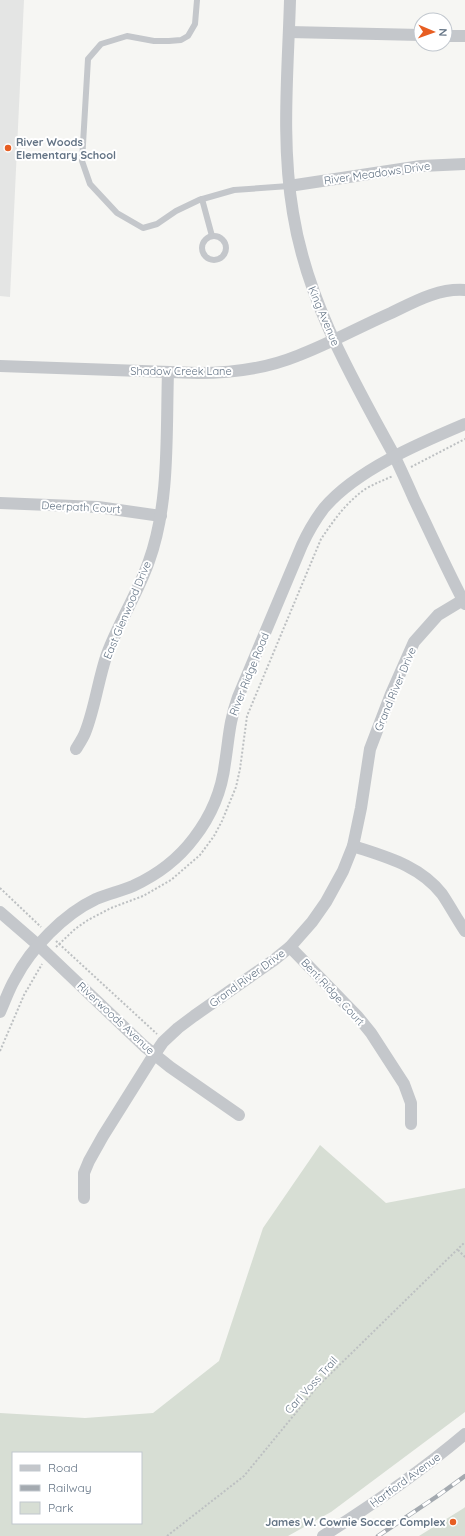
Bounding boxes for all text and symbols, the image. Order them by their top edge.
north arrow [413,12,453,52]
text: N [436,28,450,37]
place label: River Woods Elementary School [16,135,116,162]
marker: River Woods Elementary School [3,143,13,153]
street label: River Meadows Drive [323,159,431,187]
street label: King Avenue [305,284,343,348]
street label: Shadow Creek Lane [130,364,232,378]
street label: Deerpath Court [41,498,121,516]
street label: East Glenwood Drive [100,559,154,661]
street label: River Ridge Road [226,630,272,718]
street label: Grand River Drive [371,645,419,733]
street label: Grand River Drive [207,946,287,1010]
street label: Bent Ridge Court [298,955,368,1029]
street label: Riverwoods Avenue [74,979,158,1057]
street label: Carl Voss Trail [282,1353,340,1417]
street label: Hartford Avenue [367,1450,443,1510]
legend [12,1452,142,1524]
text: Road [48,1460,78,1475]
text: Railway [48,1480,92,1495]
text: Park [48,1500,73,1515]
place label: James W. Cownie Soccer Complex [265,1515,446,1529]
marker: James W. Cownie Soccer Complex [448,1517,458,1527]

